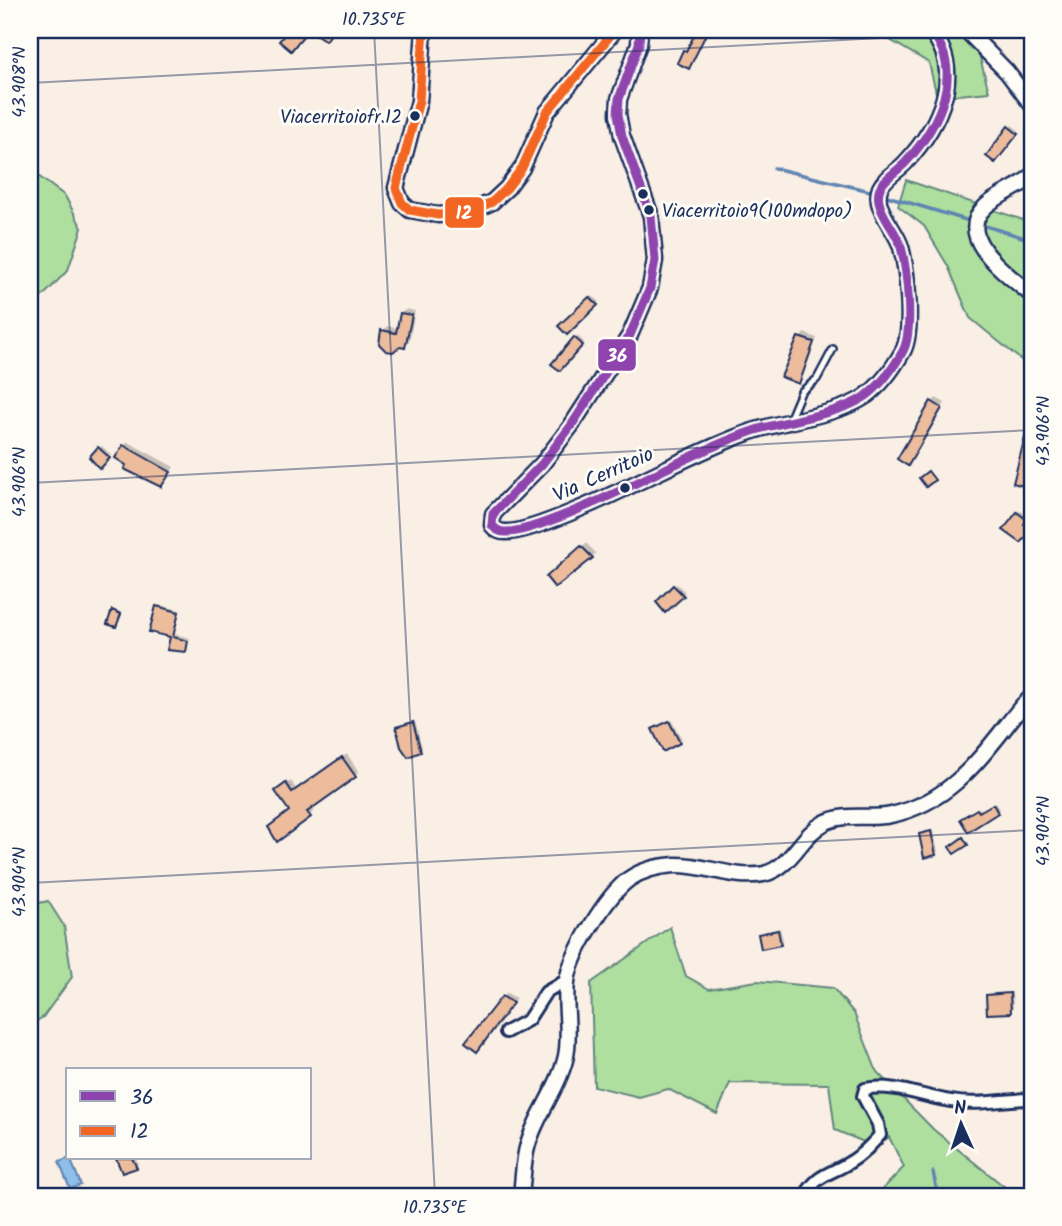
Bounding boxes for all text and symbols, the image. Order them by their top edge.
text: 10.735°E [342,6,406,35]
text: 43.908°N [6,46,35,118]
place label: Viacerritoiofr.12 [280,103,402,133]
marker: Viacerritoiofr.12 [408,109,422,123]
unlabelled marker [636,187,650,201]
line badge: 12 [444,196,485,229]
place label: Viacerritoio9(100mdopo) [662,197,853,227]
text: 12 [456,199,472,229]
marker: Viacerritoio9(100mdopo) [642,203,656,217]
line badge: 36 [597,338,637,372]
text: 36 [606,342,627,372]
text: 43.906°N [1030,396,1059,466]
street label: Via Cerritoio [548,438,659,512]
text: 43.906°N [6,447,35,517]
unlabelled marker [618,481,632,495]
text: 43.904°N [1030,796,1059,866]
text: 43.904°N [6,847,35,917]
legend [66,1068,312,1160]
text: 36 [130,1082,154,1115]
north arrow [926,1090,996,1160]
text: N [953,1094,967,1124]
text: 12 [130,1116,149,1149]
text: 10.735°E [403,1194,467,1223]

